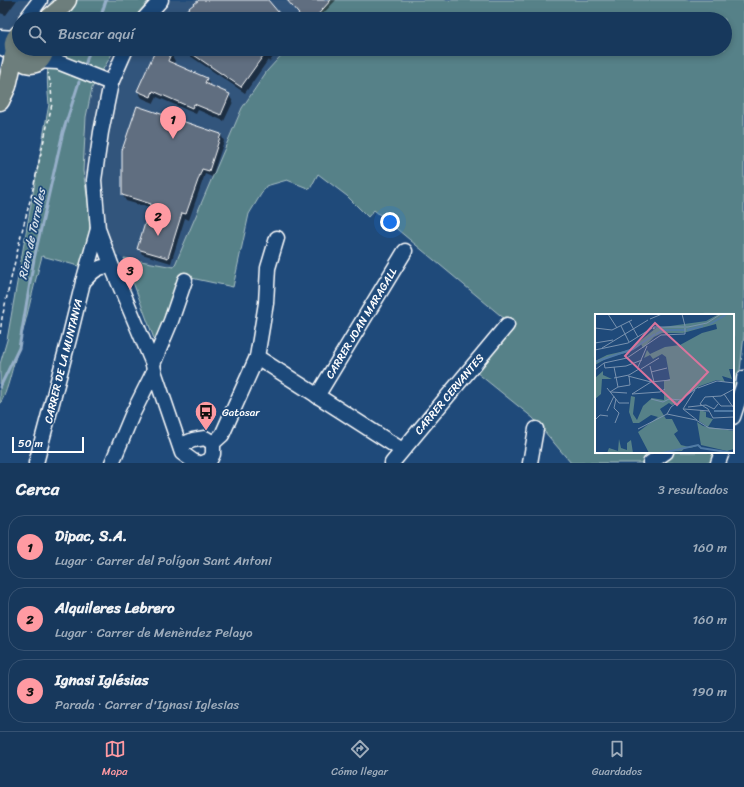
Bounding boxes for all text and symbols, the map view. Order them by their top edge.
search box [12,12,732,56]
text: Buscar aquí [58,21,135,47]
icon: search [26,23,48,45]
pin: 1 [160,106,186,139]
water label: Riera de Torrelles [12,185,53,281]
pin: 2 [145,203,171,236]
your location [380,212,400,232]
pin: 3 [117,257,143,290]
street label: CARRER JOAN MARAGALL [321,264,402,383]
street label: CARRER DE LA MUNTANYA [39,297,88,425]
inset map [595,314,734,453]
street label: CARRER CERVANTES [410,350,489,439]
bus stop icon: Gatosar [193,399,219,432]
place label: Gatosar [222,403,260,422]
text: 50 m [18,434,43,453]
scale bar [12,435,84,454]
text: Cerca [16,474,59,504]
text: 3 resultados [658,478,728,501]
text: Dipac, S.A. [55,523,127,549]
text: 1 [27,536,33,559]
text: 160 m [692,536,727,559]
text: Lugar · Carrer del Polígon Sant Antoni [55,549,272,572]
text: Alquileres Lebrero [55,595,175,621]
text: 2 [26,608,34,631]
text: 160 m [692,608,727,631]
text: Lugar · Carrer de Menèndez Pelayo [55,621,253,644]
text: Ignasi Iglésias [55,667,149,693]
text: 3 [26,680,34,703]
text: 190 m [692,680,727,703]
text: Parada · Carrer d'Ignasi Iglesias [55,693,239,716]
tab: Mapa [102,738,128,781]
tab: Cómo llegar [331,738,388,781]
tab: Guardados [592,738,642,781]

